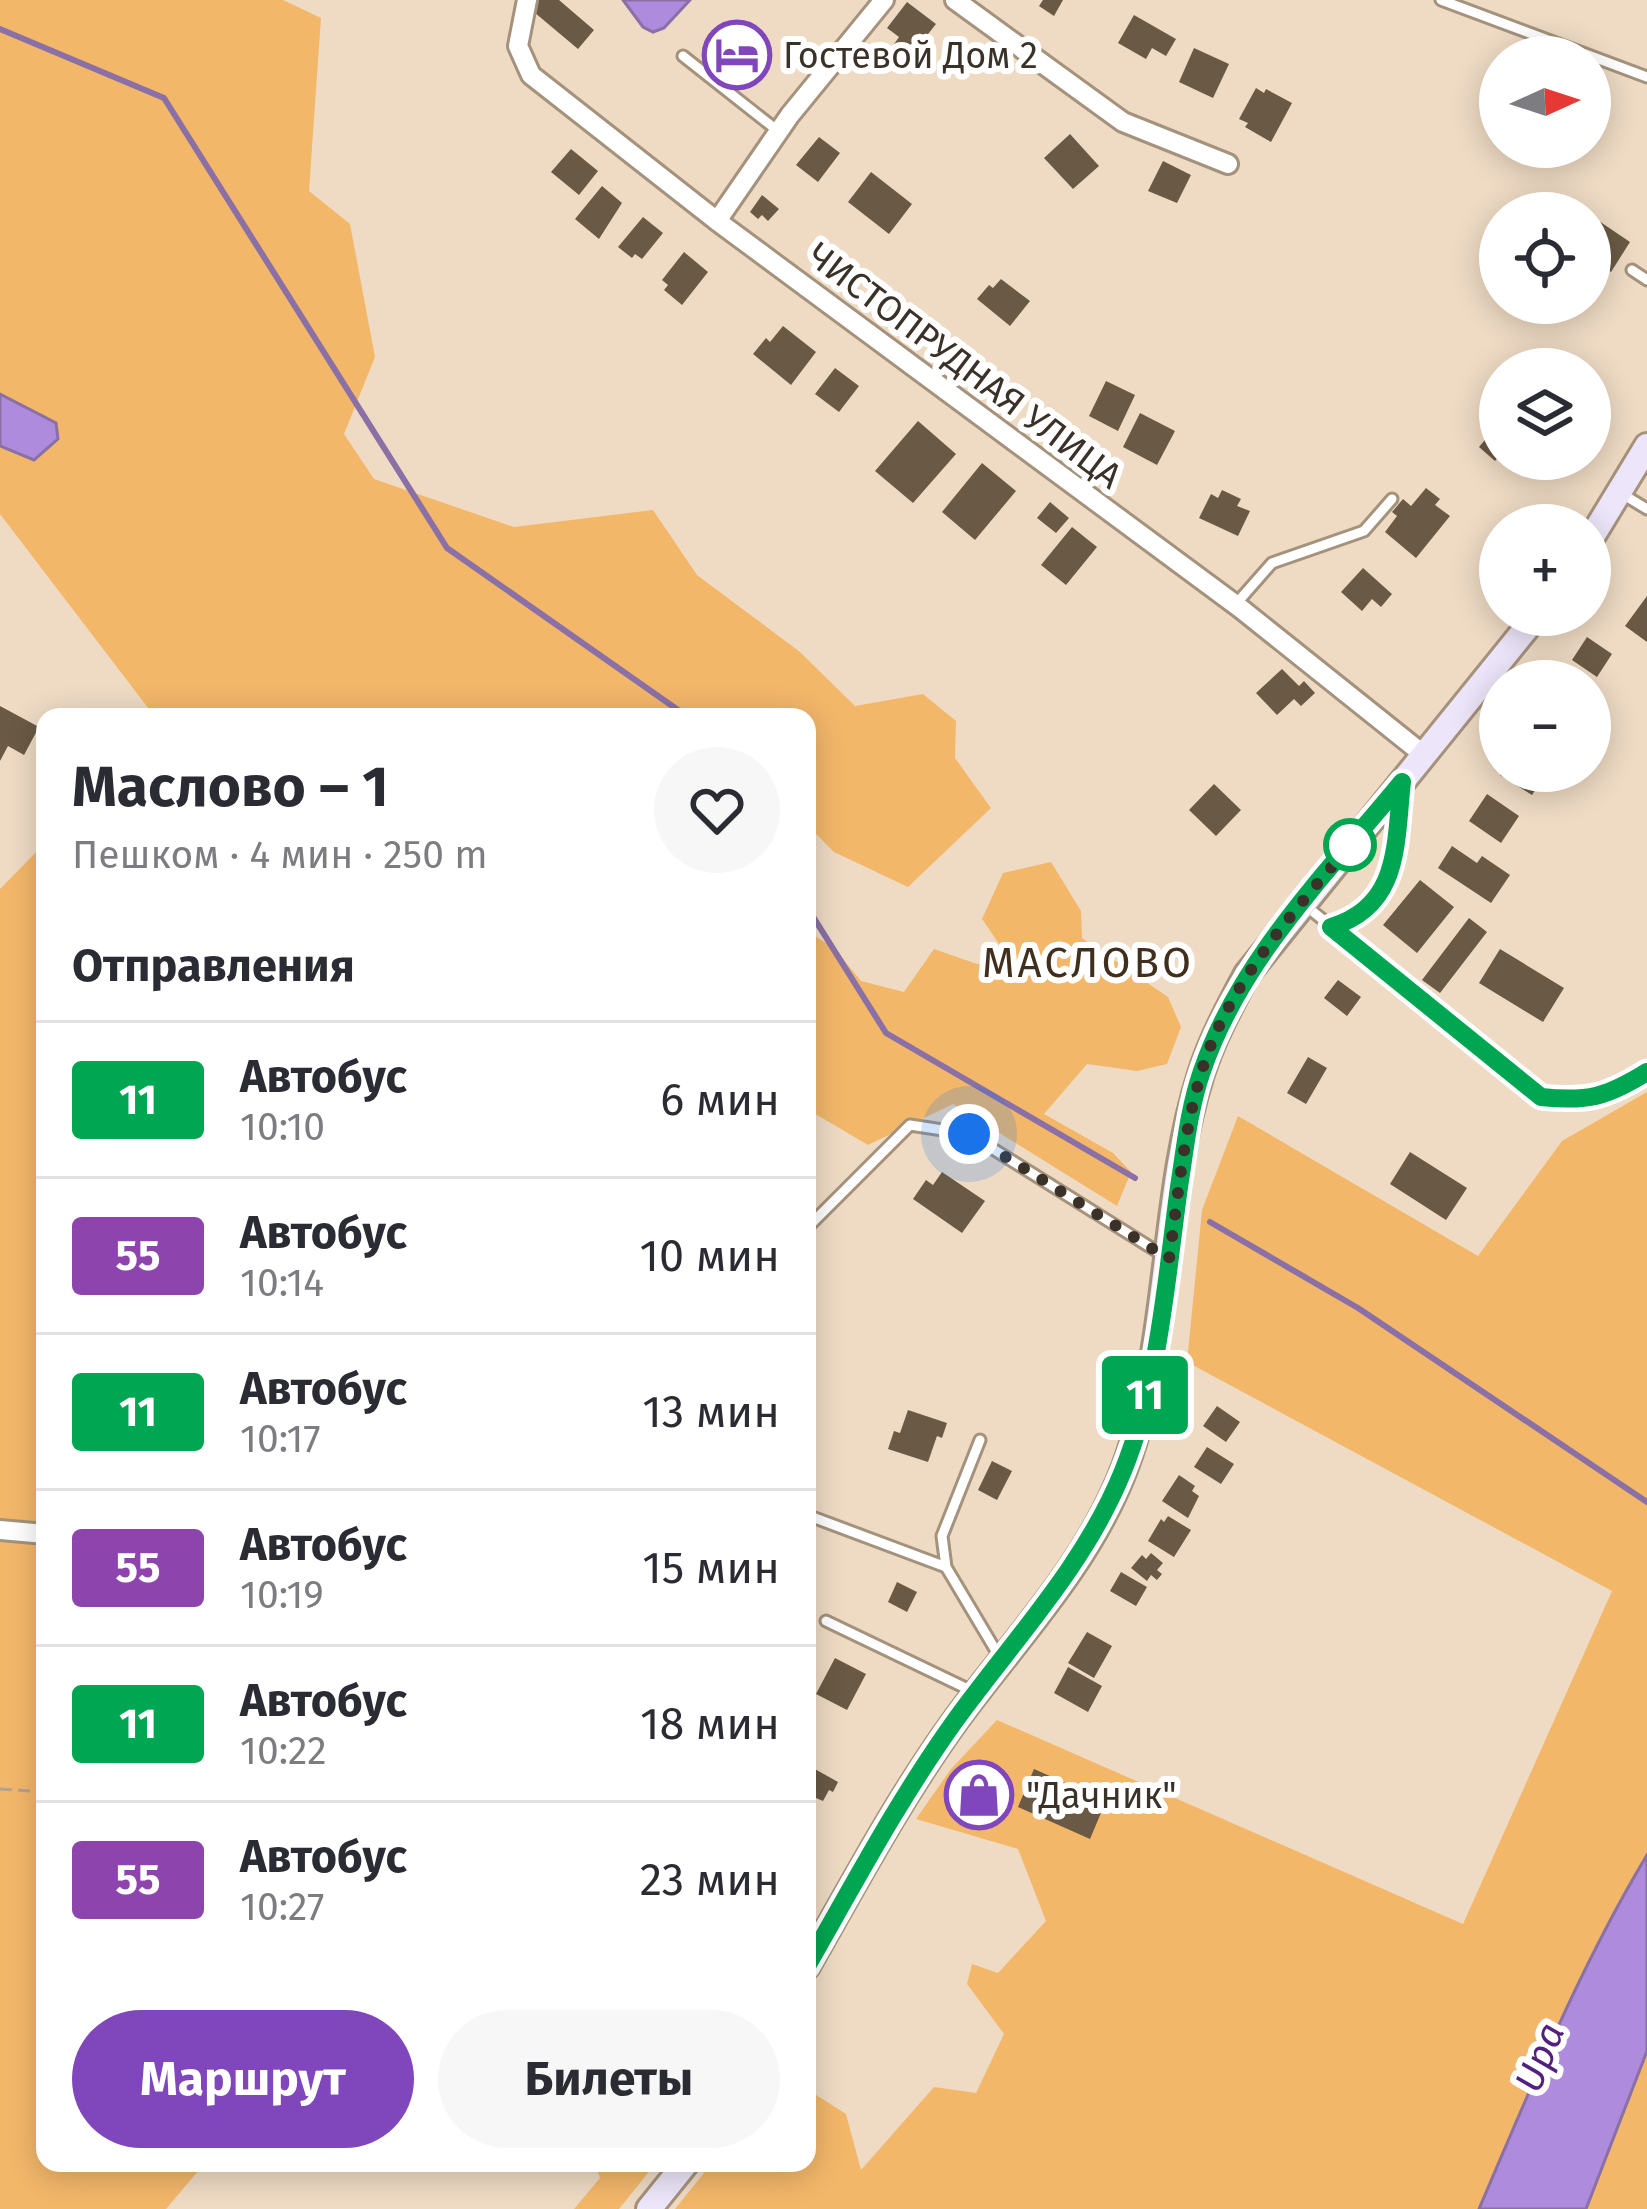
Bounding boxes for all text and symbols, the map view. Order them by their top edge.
hotel icon: Гостевой Дом 2 [702,20,772,90]
place label: Гостевой Дом 2 [783,34,1038,78]
north arrow [1479,36,1611,168]
map controls [1479,36,1611,792]
button: locate [1479,192,1611,324]
street label: ЧИСТОПРУДНАЯ УЛИЦА [799,233,1130,498]
button: layers [1479,348,1611,480]
button: + [1479,504,1611,636]
button: − [1479,660,1611,792]
button: heart [654,747,780,873]
text: Маслово – 1 [72,753,389,821]
unlabelled marker [1325,820,1375,870]
text: Пешком · 4 мин · 250 m [72,832,488,878]
district label: МАСЛОВО [982,938,1194,988]
text: Отправления [72,939,355,993]
text: Автобус [240,1050,407,1104]
text: 6 мин [660,1073,780,1127]
text: 11 [119,1075,157,1125]
text: 10:10 [240,1104,325,1150]
your location [939,1104,999,1164]
text: Автобус [240,1206,407,1260]
text: 10 мин [640,1229,780,1283]
text: 55 [116,1231,160,1281]
text: 10:14 [240,1260,324,1306]
line badge: 11 [1091,1356,1199,1434]
text: Автобус [240,1362,407,1416]
text: 11 [1126,1370,1164,1420]
text: 13 мин [642,1385,780,1439]
text: 11 [119,1387,157,1437]
text: 10:17 [240,1416,321,1462]
text: Автобус [240,1518,407,1572]
text: 15 мин [642,1541,780,1595]
text: 55 [116,1543,160,1593]
text: 10:19 [240,1572,324,1618]
text: Автобус [240,1674,407,1728]
text: 18 мин [640,1697,780,1751]
text: 11 [119,1699,157,1749]
text: 10:22 [240,1728,327,1774]
shop icon: "Дачник" [944,1760,1014,1830]
place label: "Дачник" [1026,1774,1177,1818]
text: Автобус [240,1830,407,1884]
text: 23 мин [640,1853,780,1907]
text: 55 [116,1855,160,1905]
text: 10:27 [240,1884,324,1930]
button: Маршрут [72,2010,414,2148]
button: Билеты [438,2010,780,2148]
water label: Upa [1505,2016,1574,2099]

